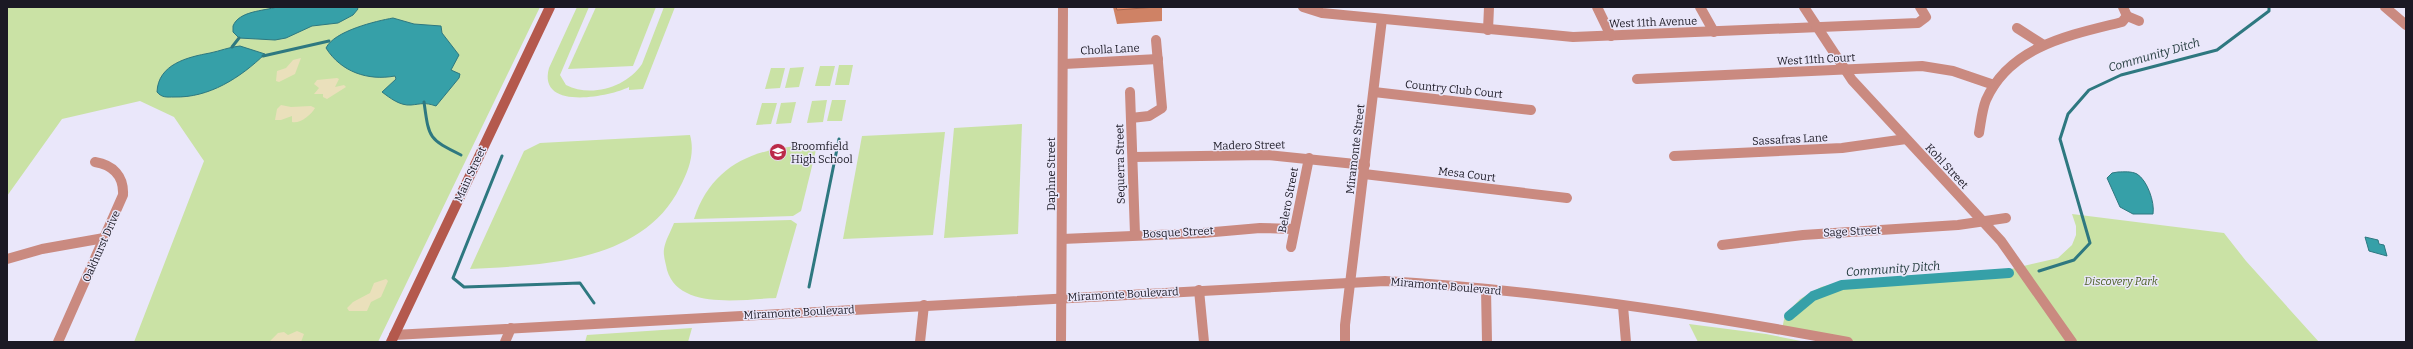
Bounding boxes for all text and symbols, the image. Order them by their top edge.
street label: West 11th Avenue [1609,14,1697,31]
water label: Community Ditch [2107,35,2201,75]
street label: Cholla Lane [1080,41,1140,58]
street label: West 11th Court [1776,51,1856,68]
street label: Country Club Court [1405,78,1503,101]
street label: Miramonte Street [1344,103,1367,195]
street label: Sequerra Street [1113,124,1128,204]
street label: Sassafras Lane [1752,131,1828,148]
street label: Daphne Street [1045,137,1058,211]
street label: Madero Street [1213,138,1285,153]
place label: Broomfield High School [791,140,853,166]
street label: Kohl Street [1922,141,1971,192]
school or university icon: Broomfield High School [768,142,788,162]
street label: Main Street [452,145,489,204]
street label: Mesa Court [1437,165,1496,184]
street label: Belero Street [1276,166,1301,234]
street label: Oakhurst Drive [80,208,123,284]
street label: Sage Street [1823,223,1881,239]
street label: Bosque Street [1142,224,1214,241]
water label: Community Ditch [1845,259,1941,279]
street label: Miramonte Boulevard [1390,275,1502,298]
park label: Discovery Park [2084,275,2159,288]
street label: Miramonte Boulevard [1067,285,1179,304]
street label: Miramonte Boulevard [743,303,855,322]

